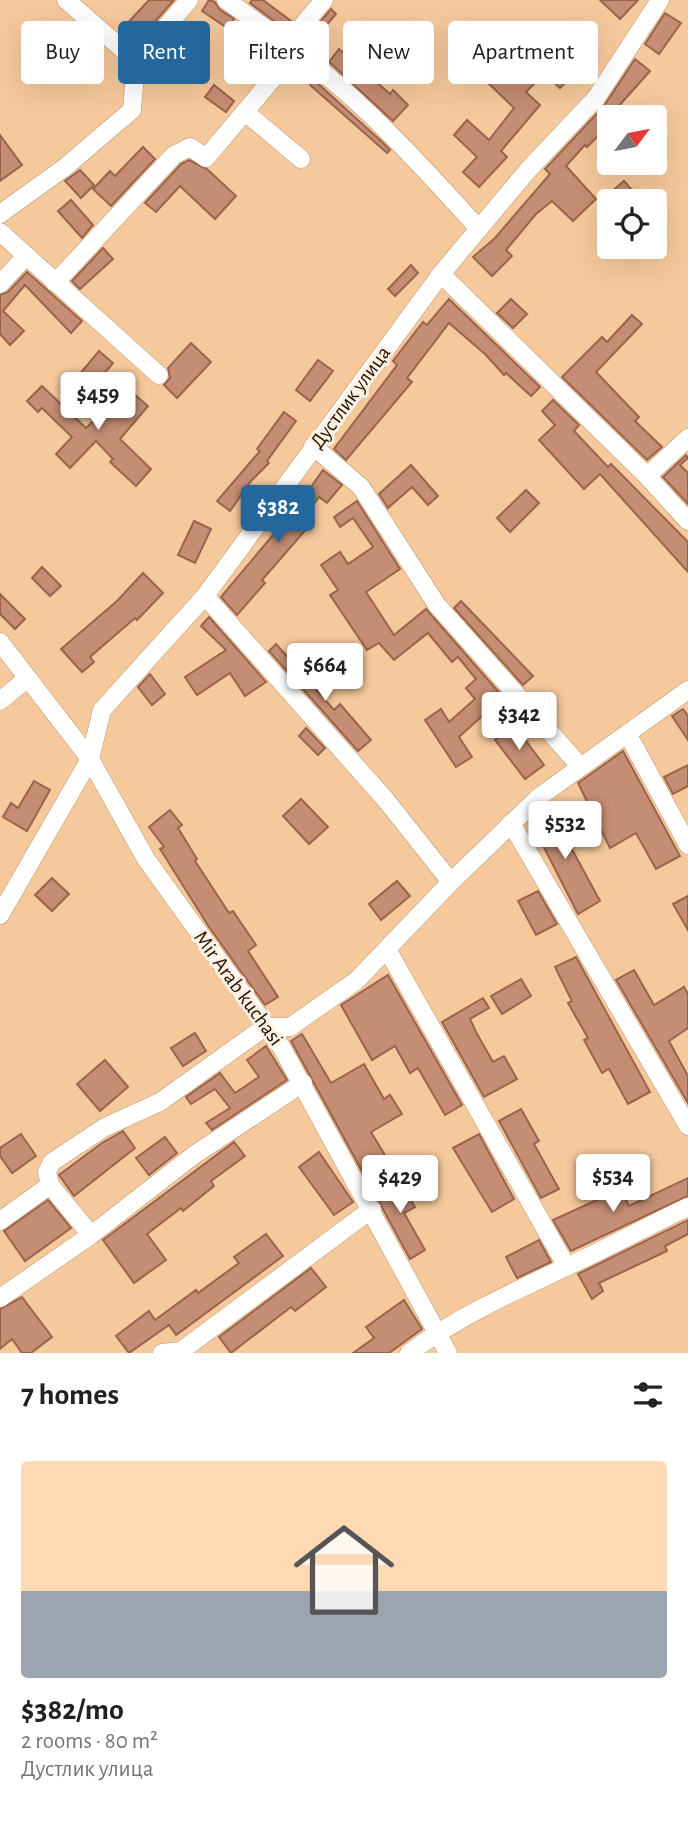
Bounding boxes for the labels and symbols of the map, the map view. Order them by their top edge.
north arrow [597,105,667,175]
street label: Дустлик улица [306,342,395,452]
pin: $459 [57,372,139,432]
pin: $382 [237,486,319,545]
pin: $664 [284,644,366,703]
pin: $342 [478,692,560,752]
pin: $532 [524,802,606,861]
street label: Mir Arab kuchasi [190,927,287,1050]
pin: $534 [572,1154,654,1214]
pin: $429 [359,1156,441,1215]

